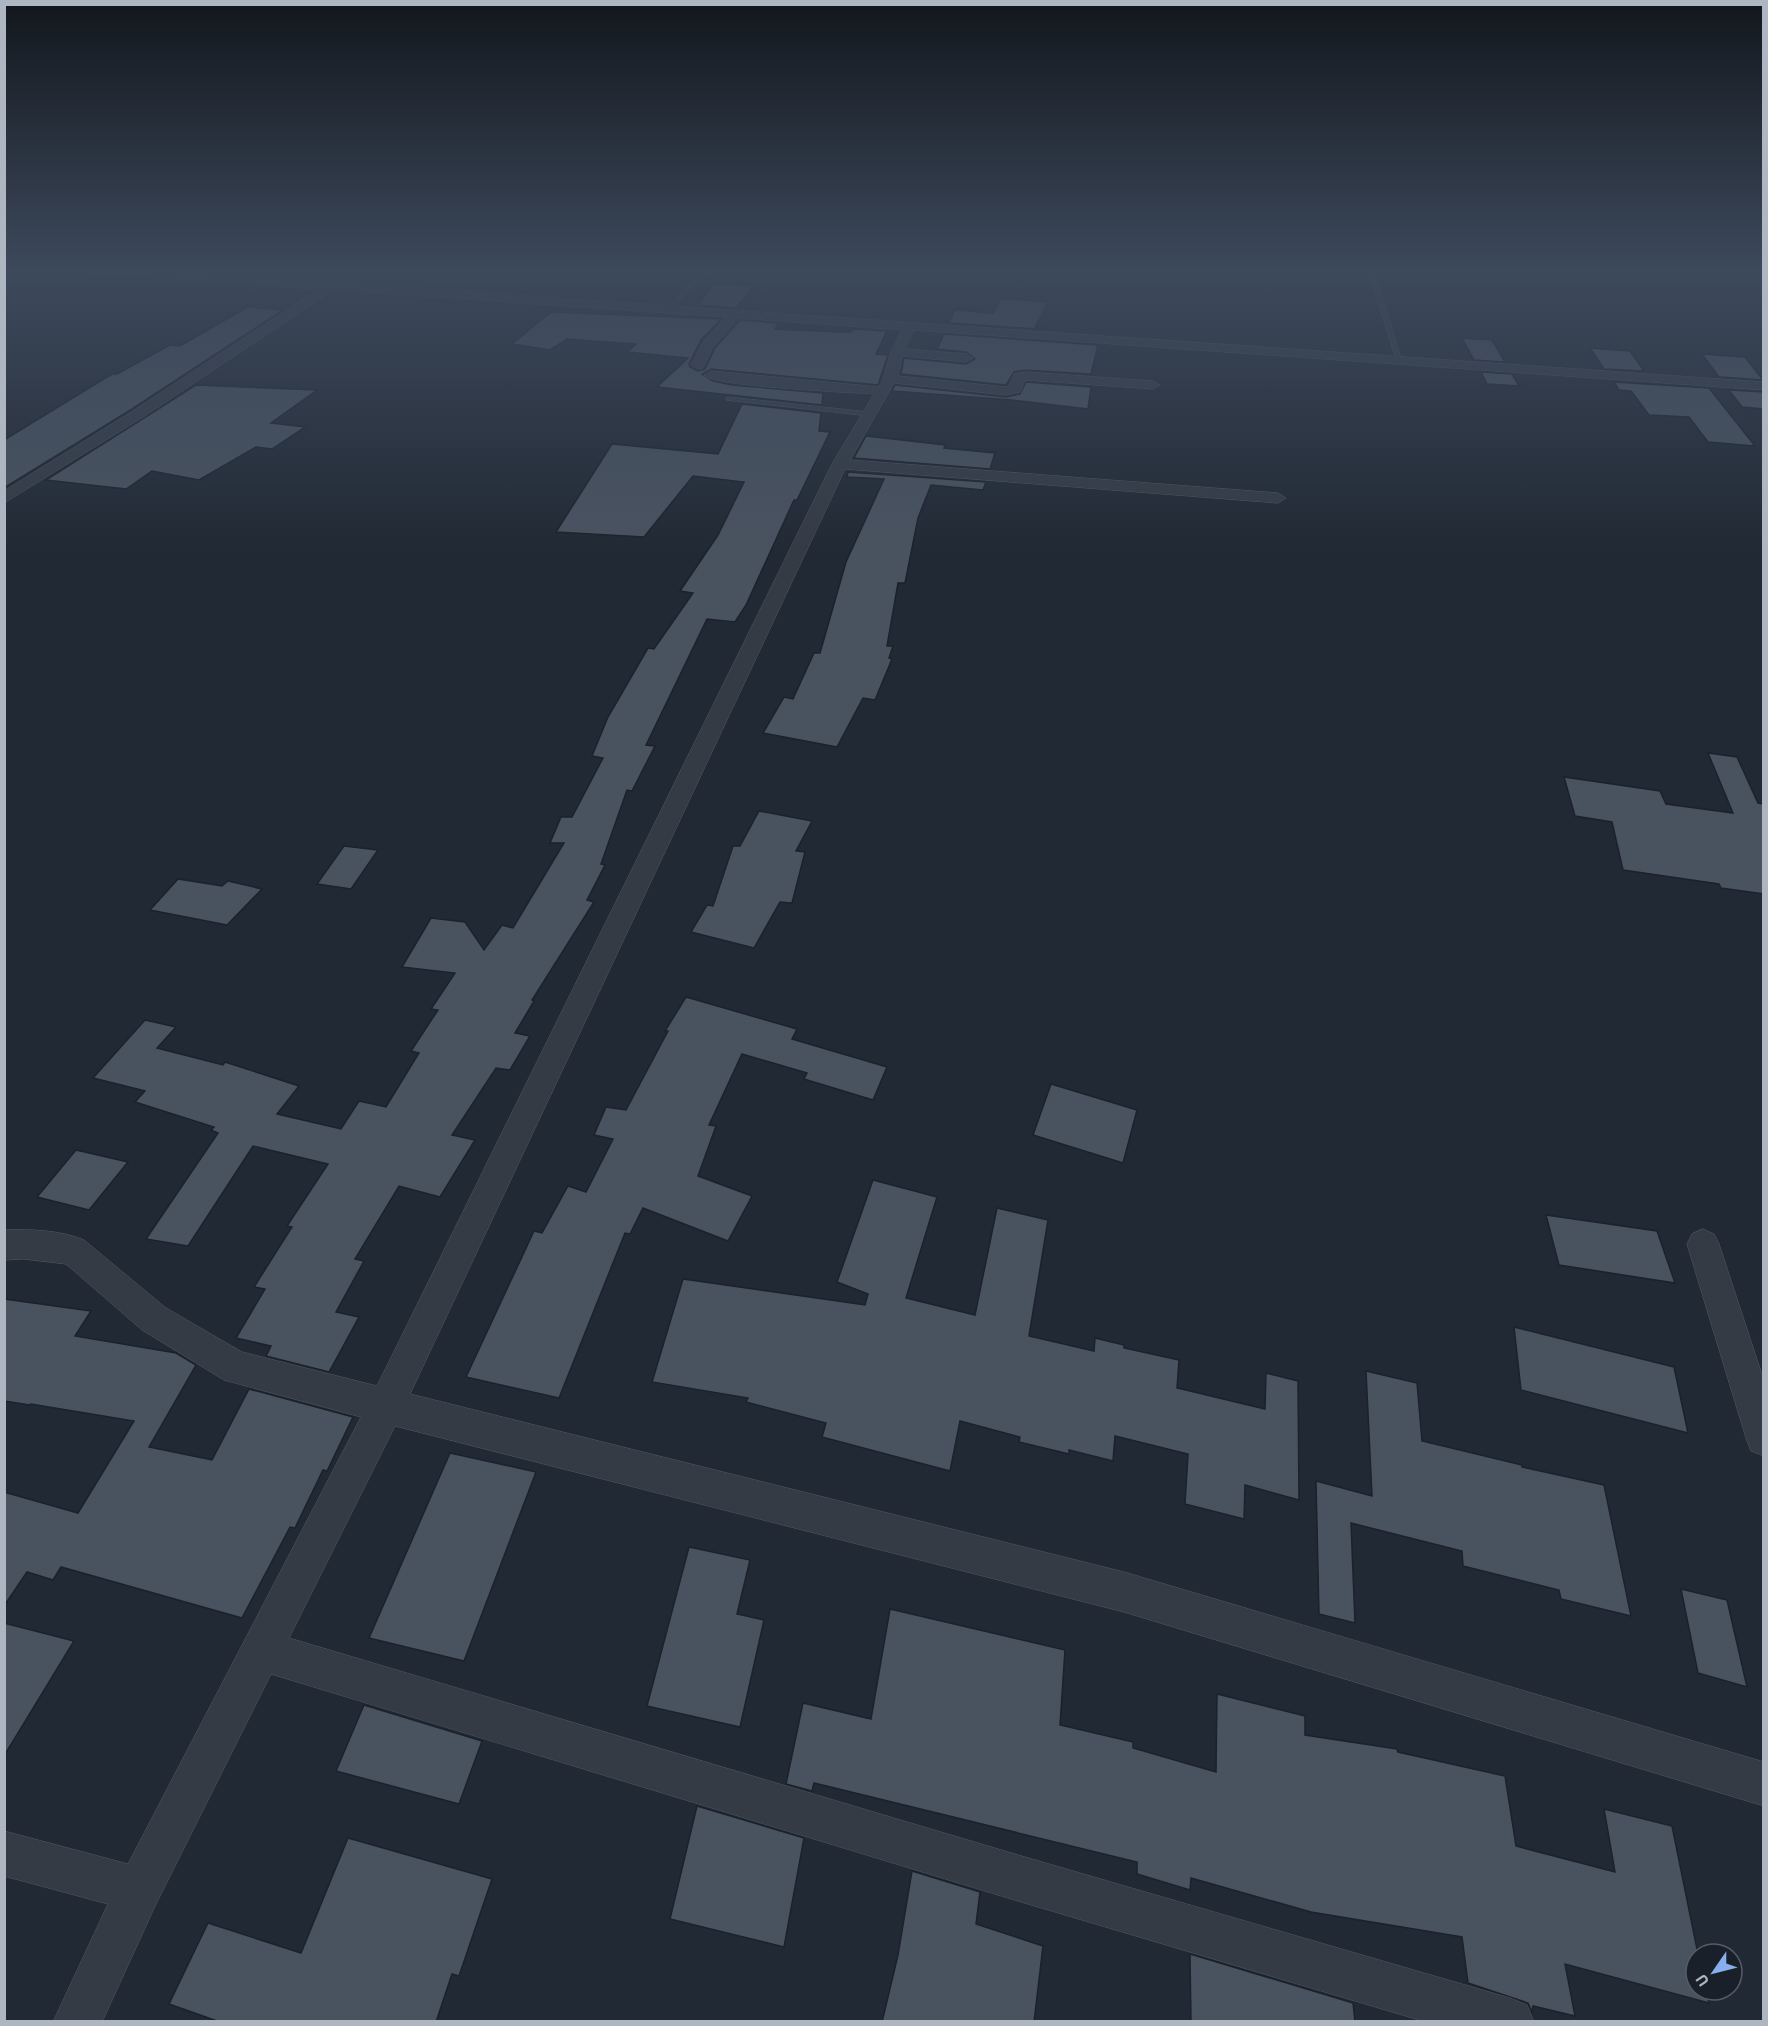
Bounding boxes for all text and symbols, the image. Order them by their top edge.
north arrow [1684,1942,1744,2002]
text: U [1689,1969,1715,1992]

